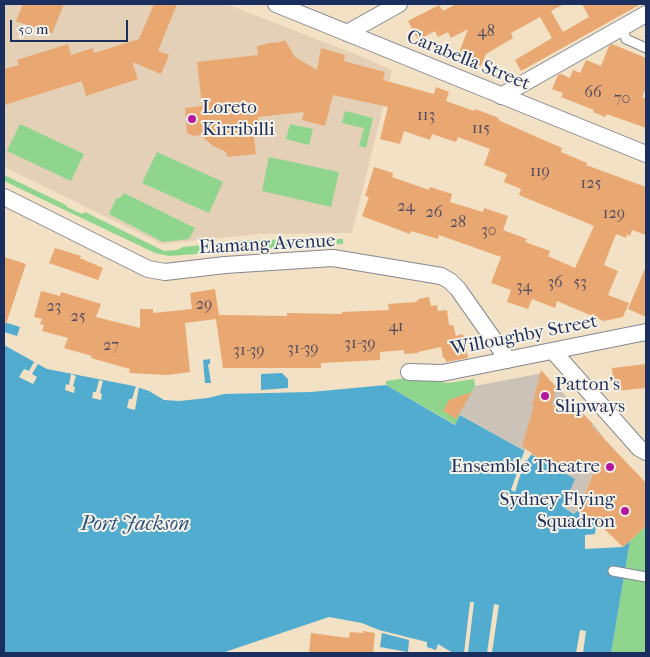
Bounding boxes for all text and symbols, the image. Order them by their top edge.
scale bar [12,10,130,42]
text: 50 m [18,20,48,38]
house number: 48 [477,22,495,42]
street label: Carabella Street [403,26,533,96]
house number: 66 [584,83,602,103]
house number: 70 [614,89,630,109]
place label: Loreto Kirribilli [202,97,275,141]
house number: 113 [417,106,435,126]
marker: Loreto Kirribilli [186,113,198,125]
house number: 115 [472,119,490,139]
house number: 119 [530,162,550,182]
house number: 125 [581,174,601,194]
house number: 24 [397,197,415,217]
house number: 26 [426,203,442,223]
house number: 129 [603,204,625,224]
house number: 28 [450,213,466,233]
house number: 30 [481,221,497,241]
street label: Elamang Avenue [198,230,336,260]
house number: 36 [547,273,563,293]
house number: 53 [573,273,587,293]
house number: 34 [516,277,532,297]
house number: 29 [196,295,212,315]
house number: 23 [47,297,61,317]
house number: 25 [70,307,86,327]
street label: Willoughby Street [449,311,599,361]
house number: 41 [388,317,404,337]
house number: 31-39 [344,334,376,354]
house number: 27 [103,336,119,356]
house number: 31-39 [287,339,319,359]
house number: 31-39 [233,341,265,361]
place label: Patton's Slipways [555,374,625,418]
marker: Patton's Slipways [539,390,551,402]
place label: Ensemble Theatre [451,456,600,478]
marker: Ensemble Theatre [604,461,616,473]
place label: Sydney Flying Squadron [499,489,615,533]
marker: Sydney Flying Squadron [619,505,631,517]
water label: Port Jackson [81,513,189,537]

